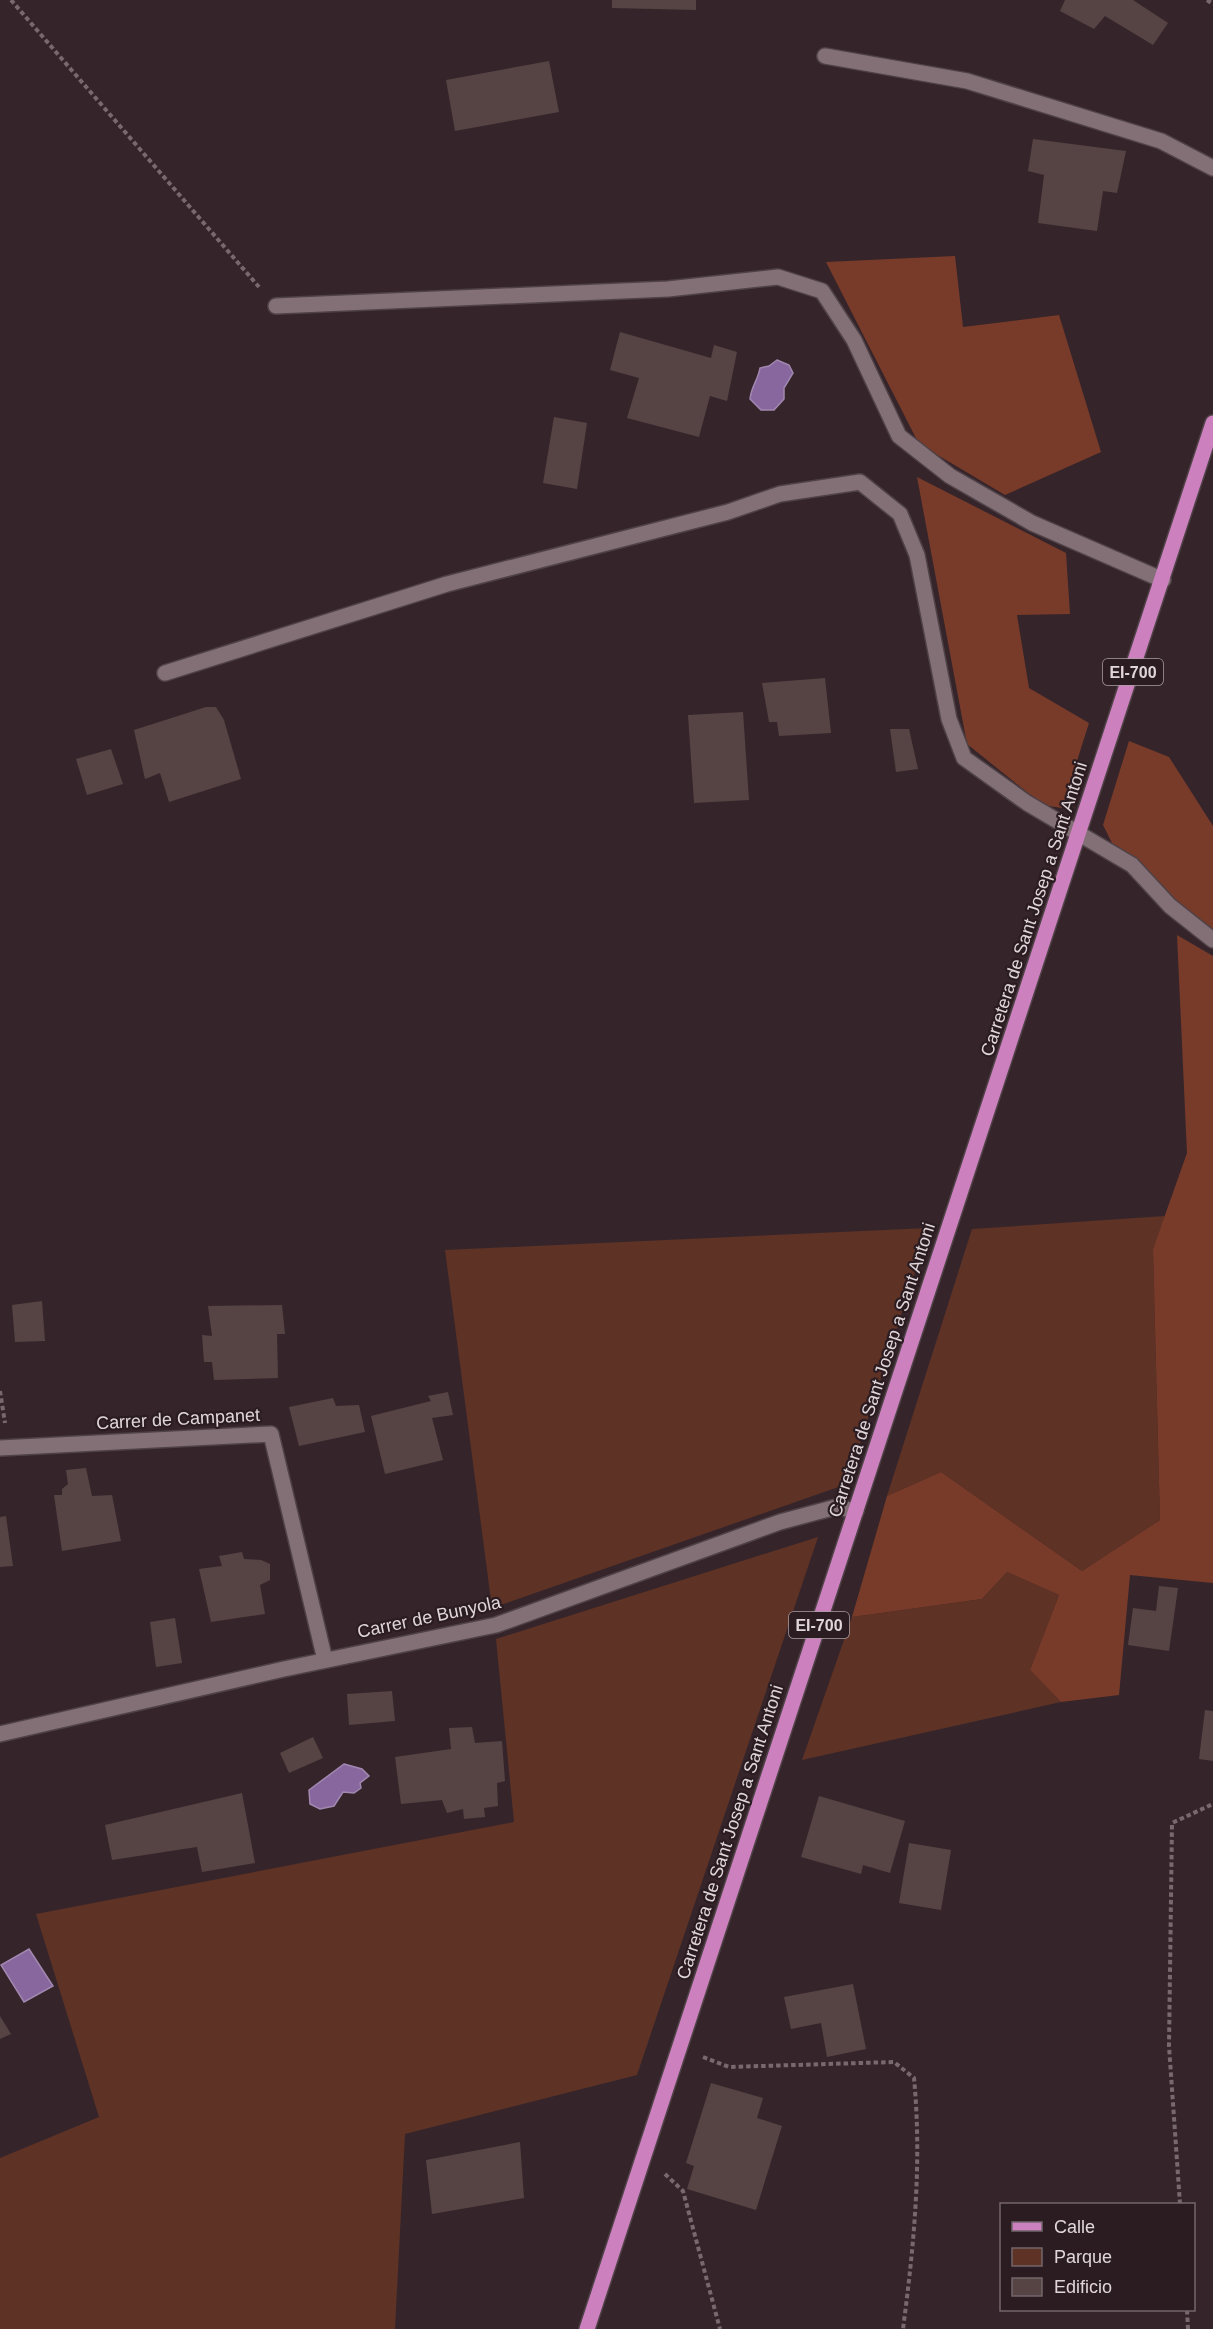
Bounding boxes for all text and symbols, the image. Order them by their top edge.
road number: EI-700 [1103,659,1163,685]
street label: Carretera de Sant Josep a Sant Antoni [977,759,1091,1059]
street label: Carretera de Sant Josep a Sant Antoni [825,1220,939,1520]
street label: Carrer de Campanet [96,1405,260,1433]
street label: Carrer de Bunyola [355,1592,503,1642]
road number: EI-700 [789,1612,849,1638]
street label: Carretera de Sant Josep a Sant Antoni [673,1682,787,1982]
legend [1000,2203,1195,2311]
text: Calle [1054,2217,1095,2237]
text: Parque [1054,2247,1112,2267]
text: Edificio [1054,2277,1112,2297]

